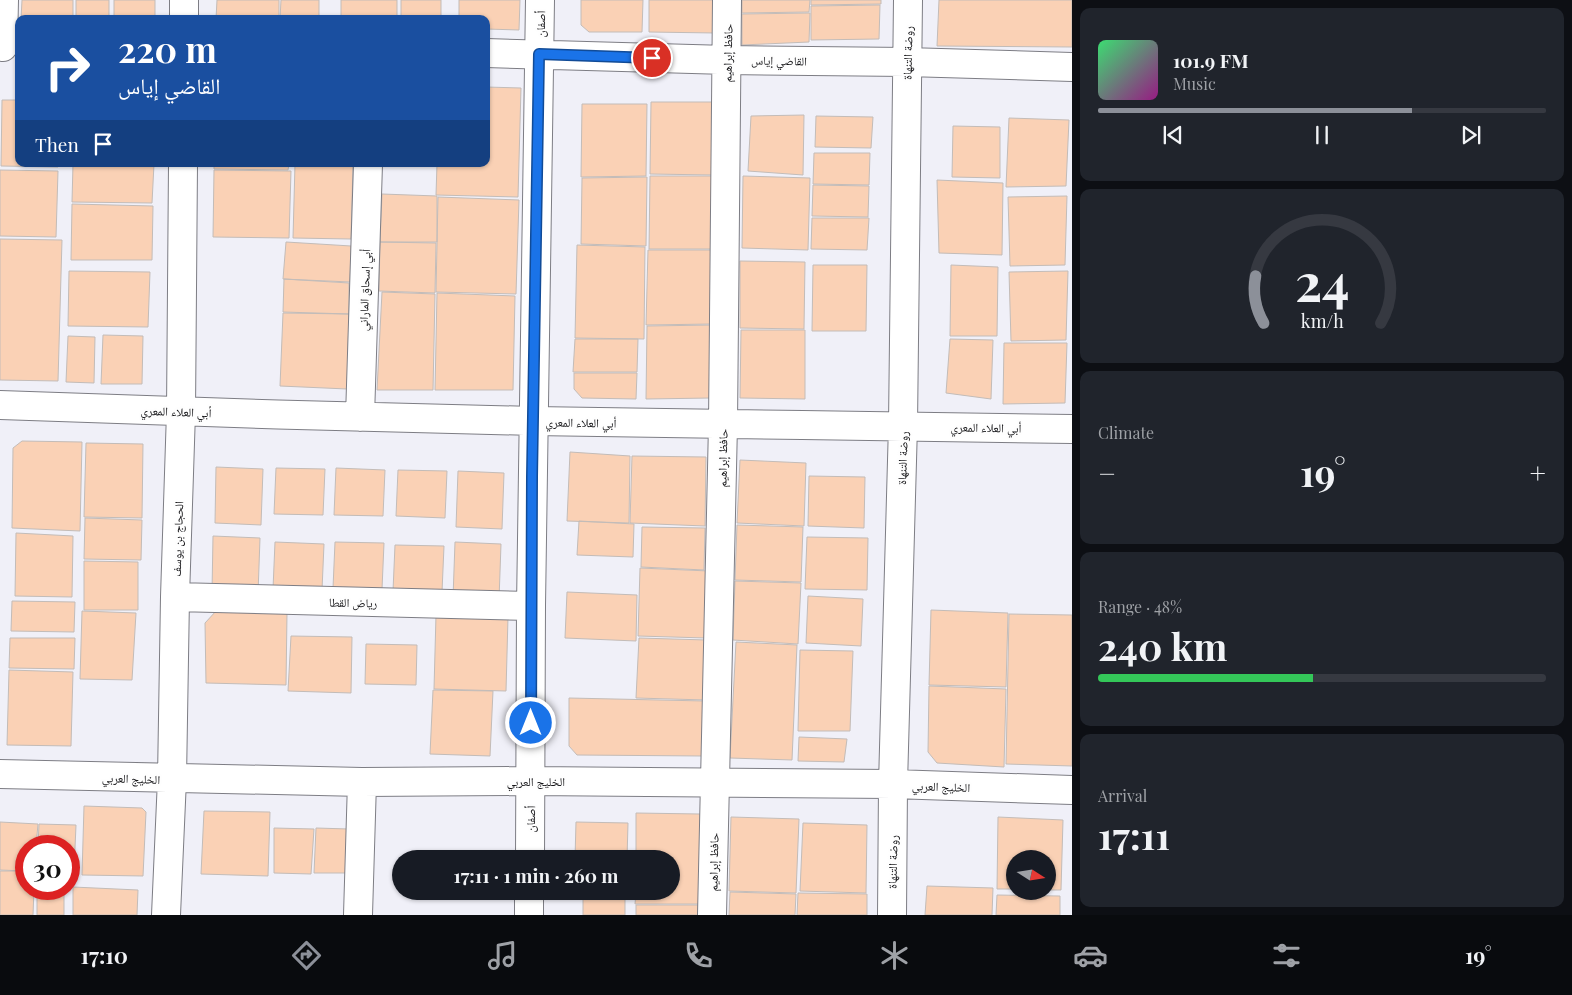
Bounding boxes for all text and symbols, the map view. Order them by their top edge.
street label: أصفان [532,10,548,38]
street label: حافظ إبراهيم [718,23,737,82]
text: 220 m [118,25,217,72]
street label: روضة التنهاة [899,26,915,80]
icon: right [35,35,100,100]
pin [631,37,673,79]
icon: arrive [638,44,666,72]
text: 101.9 FM [1173,47,1249,73]
street label: القاضي إياس [751,52,807,72]
text: القاضي إياس [118,70,221,100]
text: Music [1173,73,1216,94]
icon: previous [1159,121,1187,149]
icon: pause [1308,121,1336,149]
icon: next [1457,121,1485,149]
icon: arrive [89,130,117,158]
text: Then [35,131,79,157]
text: 24 [1295,246,1349,315]
street label: أبي إسحاق الماراني [355,248,376,332]
text: km/h [1301,309,1344,332]
street label: أبي العلاء المعري [140,402,212,423]
street label: أبي العلاء المعري [545,413,617,434]
street label: أبي العلاء المعري [950,418,1022,439]
text: Climate [1098,422,1154,443]
street label: حافظ إبراهيم [713,428,732,487]
street label: روضة التنهاة [893,430,911,485]
text: 19° [1300,446,1346,497]
text: − [1098,454,1116,491]
text: + [1530,454,1546,491]
street label: الحجاج بن يوسف [168,501,187,577]
street label: رياض القطا [329,594,378,611]
text: Range · 48% [1098,596,1182,617]
text: 240 km [1098,620,1227,671]
position arrow [504,696,556,748]
street label: الخليج العربي [101,769,161,790]
street label: الخليج العربي [507,773,565,792]
street label: الخليج العربي [911,777,971,798]
text: Arrival [1098,785,1147,806]
street label: أصفان [522,805,538,833]
text: 17:11 [1098,809,1170,860]
street label: حافظ إبراهيم [704,832,723,891]
speed limit sign: 30 [15,835,80,900]
street label: روضة التنهاة [884,835,900,889]
north arrow [1006,850,1056,900]
map controls [1006,850,1056,900]
text: 17:11 · 1 min · 260 m [453,862,619,888]
icon: directions [289,938,324,973]
icon: music [485,938,520,973]
icon: phone [681,938,716,973]
icon: climate [877,938,912,973]
icon: car [1073,938,1108,973]
icon: filters [1269,938,1304,973]
text: 17:10 [81,940,128,970]
text: 19° [1465,940,1492,970]

